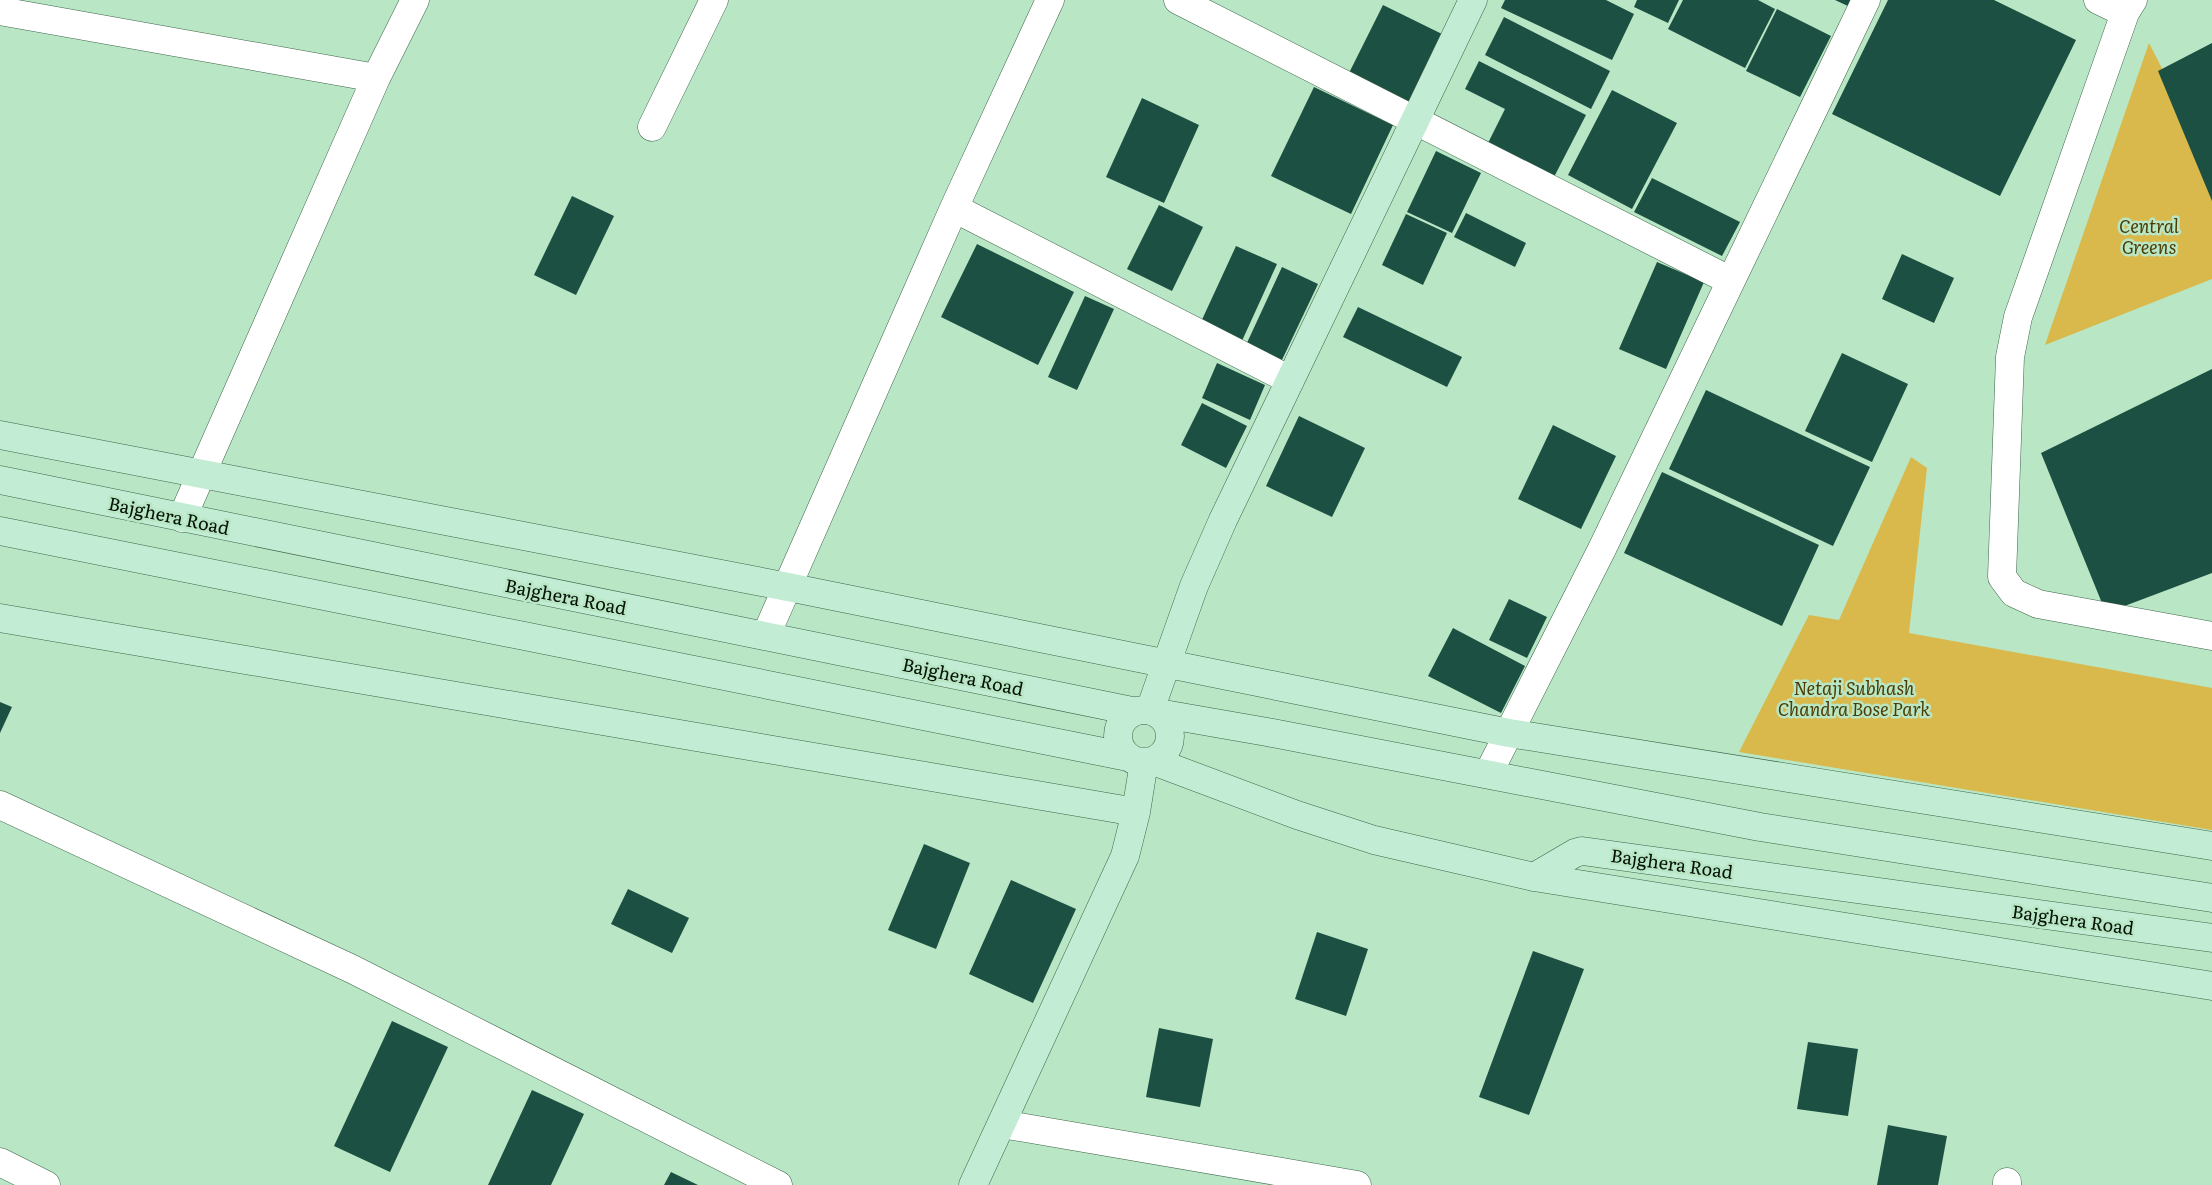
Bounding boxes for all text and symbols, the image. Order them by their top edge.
park label: Central Greens [2119,212,2180,260]
street label: Bajghera Road [106,489,232,541]
street label: Bajghera Road [503,571,629,621]
street label: Bajghera Road [900,650,1026,702]
park label: Netaji Subhash Chandra Bose Park [1778,674,1930,722]
street label: Bajghera Road [1609,841,1735,885]
street label: Bajghera Road [2010,897,2136,941]

